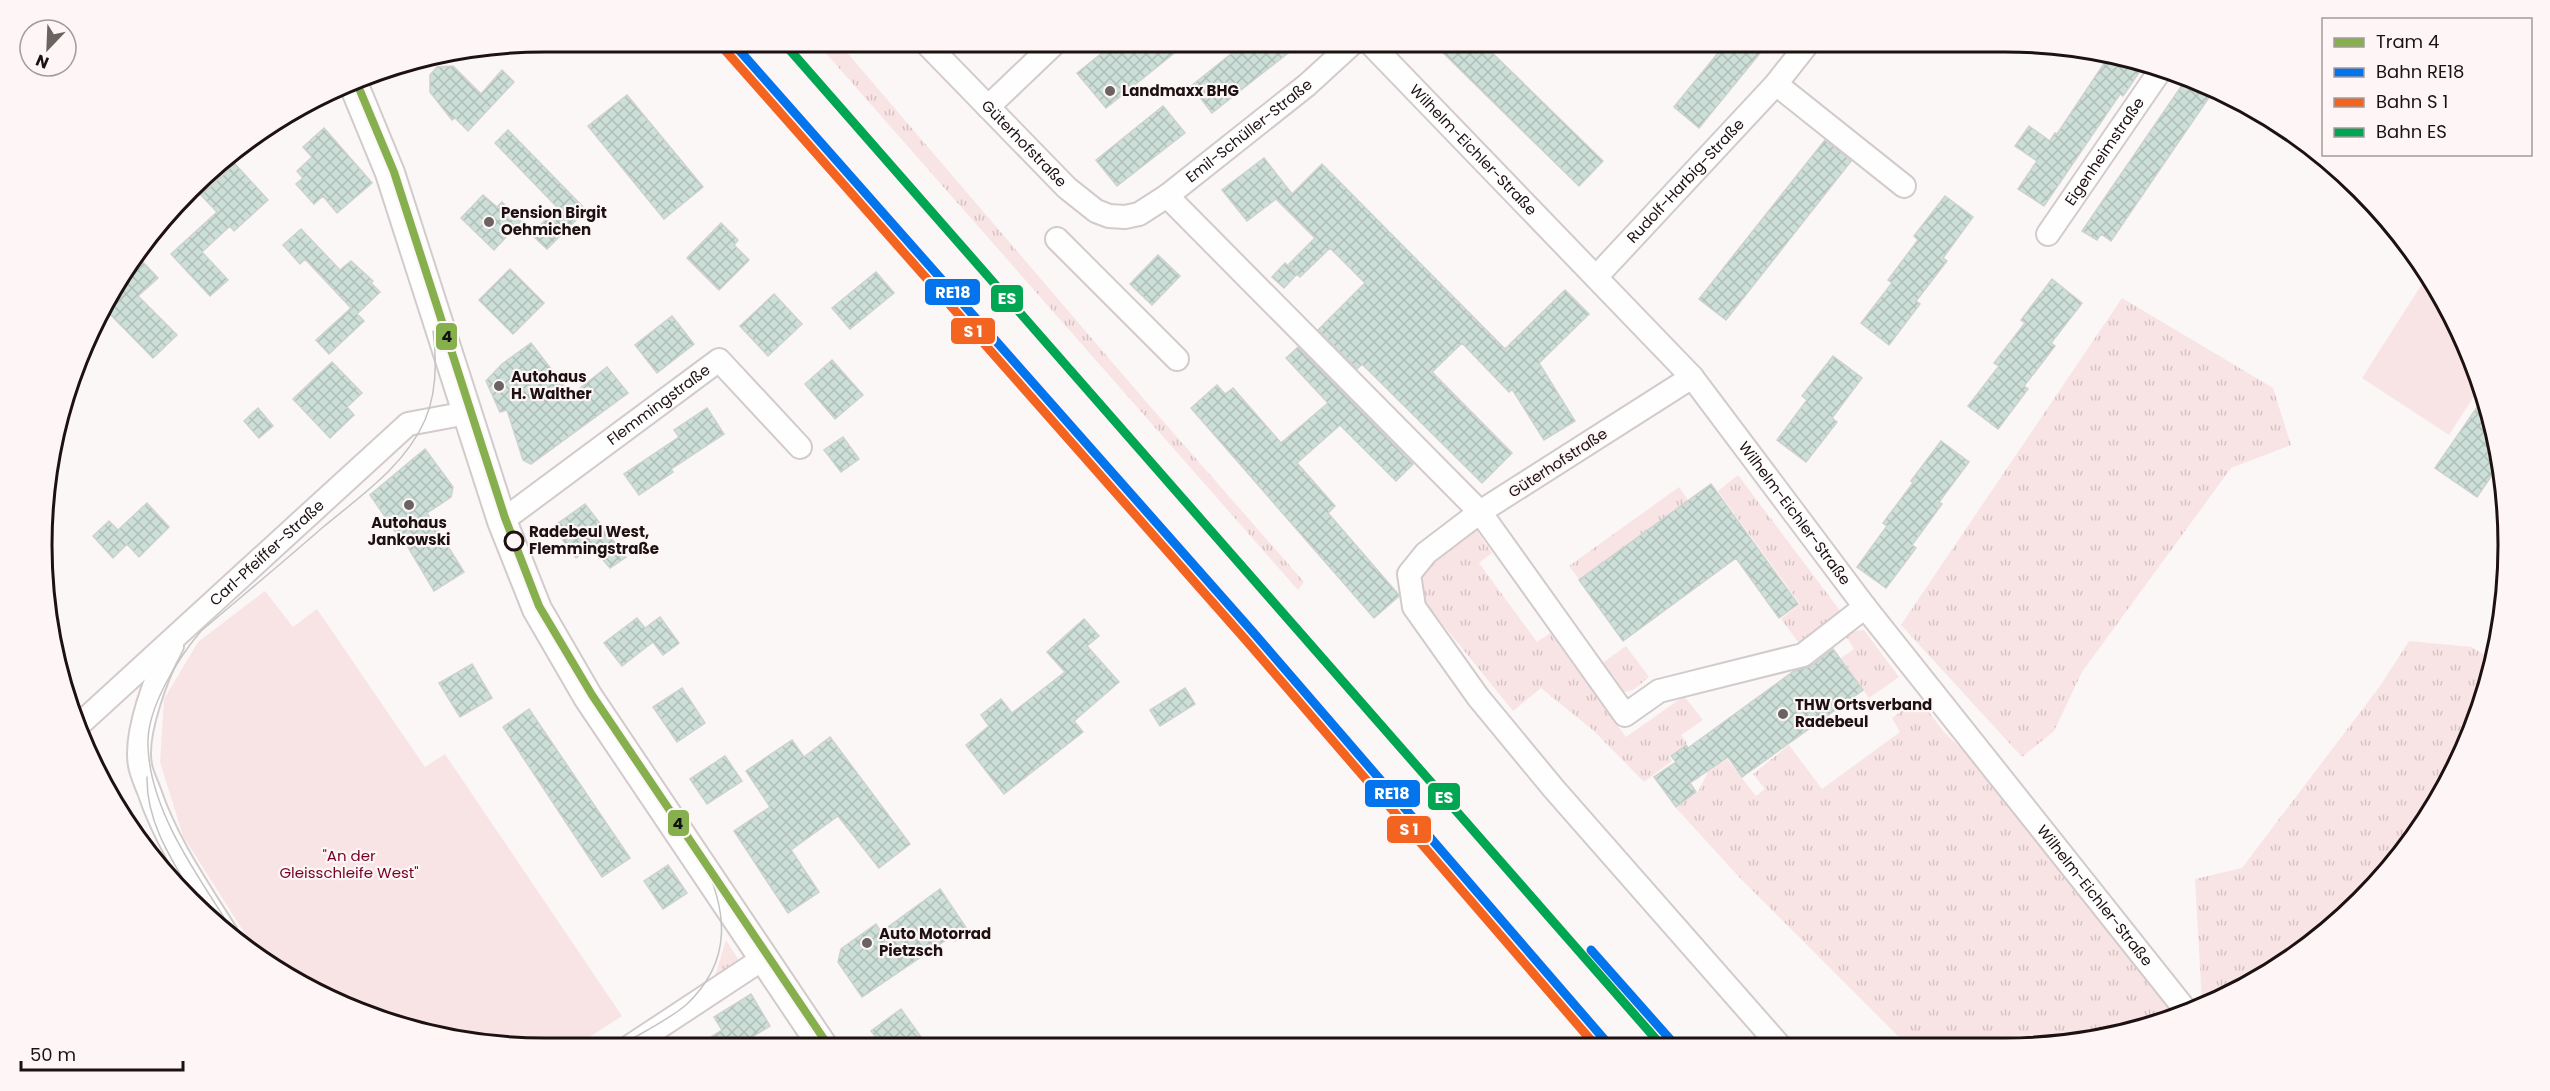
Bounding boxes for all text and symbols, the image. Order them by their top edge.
north arrow [18,18,78,78]
legend [2322,18,2532,156]
text: Tram 4 [2376,29,2439,54]
text: N [32,48,52,74]
text: Bahn RE18 [2376,59,2464,84]
street label: Emil-Schüller-Straße [1181,74,1316,187]
street label: Wilhelm-Eichler-Straße [1405,79,1542,220]
place label: Landmaxx BHG [1122,80,1239,101]
marker: Landmaxx BHG [1103,84,1117,98]
text: Bahn S 1 [2376,89,2448,114]
street label: Eigenheimstraße [2060,93,2149,210]
street label: Güterhofstraße [977,95,1072,192]
street label: Rudolf-Harbig-Straße [1622,114,1749,247]
text: Bahn ES [2376,119,2447,144]
place label: Pension Birgit Oehmichen [501,202,607,240]
marker: Pension Birgit Oehmichen [482,215,496,229]
line badge: RE18 [924,278,981,306]
text: RE18 [935,281,971,304]
line badge: ES [990,284,1024,313]
text: ES [998,287,1016,310]
line badge: S 1 [950,317,996,345]
text: S 1 [963,320,983,343]
line badge: 4 [435,322,458,351]
text: 4 [442,325,453,348]
street label: Flemmingstraße [602,359,714,450]
place label: Autohaus H. Walther [511,366,592,404]
marker: Autohaus H. Walther [492,379,506,393]
street label: Güterhofstraße [1504,423,1611,503]
street label: Wilhelm-Eichler-Straße [1734,437,1856,589]
street label: Carl-Pfeiffer-Straße [205,495,329,610]
marker: Autohaus Jankowski [402,498,416,512]
place label: Autohaus Jankowski [368,512,450,550]
place label: Radebeul West, Flemmingstraße [529,521,659,559]
marker: Radebeul West, Flemmingstraße [504,531,524,551]
place label: THW Ortsverband Radebeul [1795,694,1932,732]
marker: THW Ortsverband Radebeul [1776,707,1790,721]
line badge: RE18 [1364,779,1421,808]
text: RE18 [1374,782,1410,805]
line badge: ES [1427,782,1461,811]
text: ES [1435,786,1453,809]
line badge: 4 [667,809,690,837]
text: 4 [673,812,684,835]
line badge: S 1 [1386,815,1432,844]
text: S 1 [1399,818,1419,841]
street label: Wilhelm-Eichler-Straße [2032,820,2158,970]
park label: "An der Gleisschleife West" [279,845,419,883]
place label: Auto Motorrad Pietzsch [879,923,991,961]
marker: Auto Motorrad Pietzsch [860,936,874,950]
scale bar [21,1034,183,1072]
text: 50 m [30,1042,76,1067]

